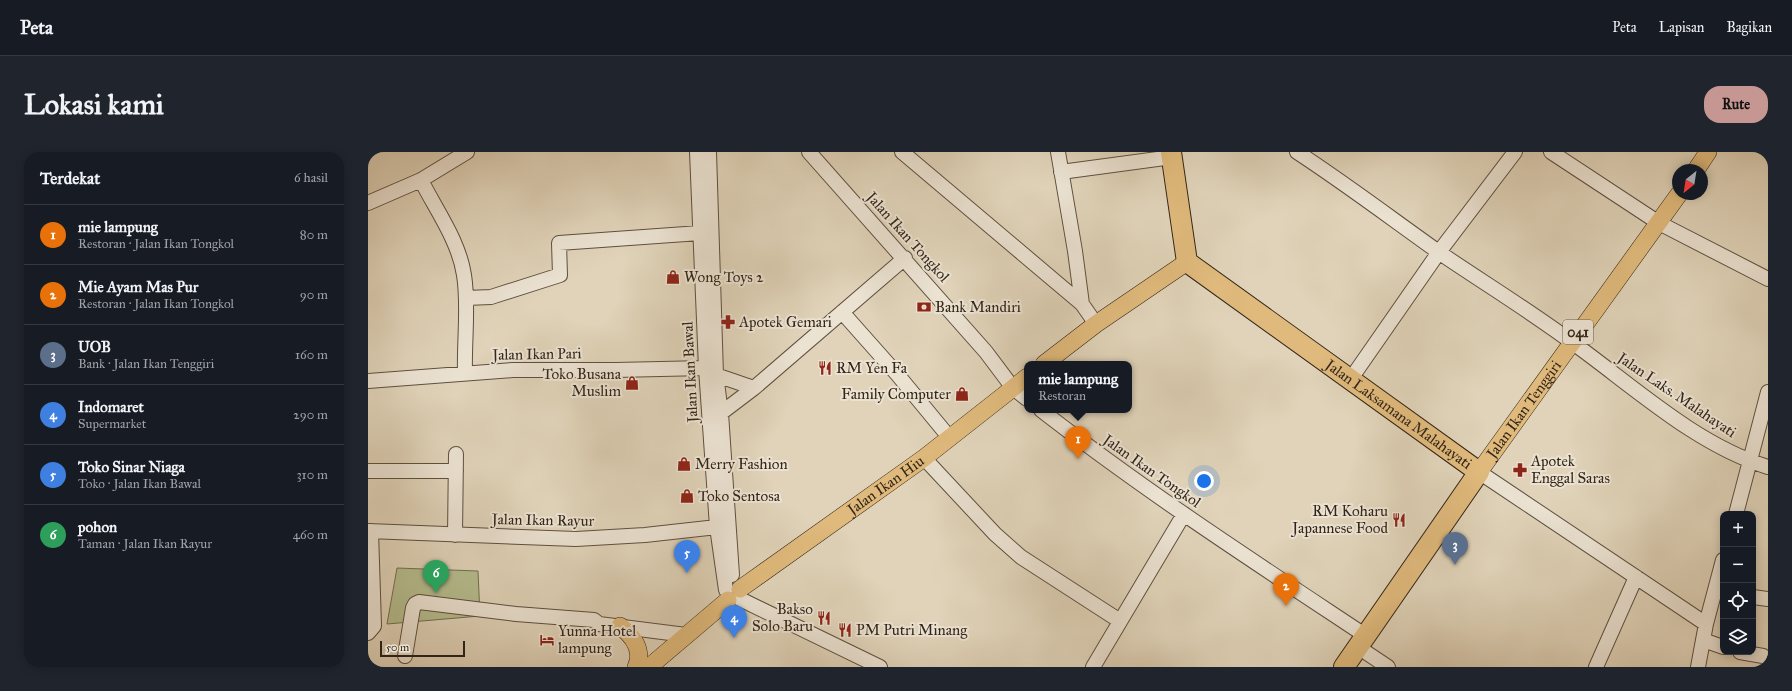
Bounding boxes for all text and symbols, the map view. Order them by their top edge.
text: Peta [20,16,53,39]
text: Peta [1612,19,1637,36]
text: Lapisan [1659,19,1704,36]
text: Bagikan [1726,19,1772,36]
button: Rute [1704,86,1768,123]
text: Lokasi kami [24,87,164,122]
north arrow [1672,164,1708,200]
text: Terdekat [40,168,100,189]
text: 6 hasil [294,170,328,186]
street label: Jalan Ikan Tongkol [861,187,954,287]
text: mie lampung [78,218,158,236]
text: 1 [50,227,56,243]
text: 80 m [300,227,328,243]
text: Restoran · Jalan Ikan Tongkol [78,236,234,252]
place label: Wong Toys 2 [684,268,764,286]
shop icon: Wong Toys 2 [665,269,681,285]
text: Mie Ayam Mas Pur [78,278,198,296]
text: 2 [50,287,56,303]
text: 90 m [300,287,328,303]
text: Restoran · Jalan Ikan Tongkol [78,296,234,312]
place label: Bank Mandiri [935,298,1021,316]
bank icon: Bank Mandiri [916,299,932,315]
place label: Apotek Gemari [738,313,832,331]
pharmacy icon: Apotek Gemari [720,314,736,330]
street label: Jalan Ikan Bawal [678,320,703,425]
road number: 041 [1563,320,1593,344]
text: UOB [78,338,111,356]
street label: Jalan Ikan Pari [490,344,582,365]
text: 3 [50,347,56,363]
text: 160 m [295,347,328,363]
street label: Jalan Laks. Malahayati [1612,347,1740,442]
street label: Jalan Laksamana Malahayati [1320,354,1476,473]
text: Bank · Jalan Ikan Tenggiri [78,356,214,372]
street label: Jalan Ikan Tenggiri [1482,357,1565,464]
place label: RM Yen Fa [836,359,908,377]
restaurant icon: RM Yen Fa [817,360,833,376]
popup [1024,361,1132,413]
place label: Toko Busana Muslim [543,365,622,400]
text: mie lampung [1038,370,1118,388]
shop icon: Toko Busana Muslim [624,375,640,391]
place label: Family Computer [841,385,951,403]
shop icon: Family Computer [954,386,970,402]
text: Restoran [1038,388,1086,404]
text: Indomaret [78,398,144,416]
text: 4 [49,407,57,423]
text: 290 m [293,407,328,423]
text: Supermarket [78,416,146,432]
pin: 1 [1065,426,1091,459]
street label: Jalan Ikan Tongkol [1097,429,1205,513]
street label: Jalan Ikan Hiu [842,452,928,521]
place label: Apotek Enggal Saras [1530,452,1610,487]
place label: Merry Fashion [695,455,788,473]
shop icon: Merry Fashion [676,456,692,472]
text: Toko Sinar Niaga [78,458,185,476]
pharmacy icon: Apotek Enggal Saras [1512,462,1528,478]
text: 5 [50,467,56,483]
text: 310 m [296,467,328,483]
your location [1194,471,1214,491]
text: Toko · Jalan Ikan Bawal [78,476,201,492]
place label: Toko Sentosa [698,487,781,505]
shop icon: Toko Sentosa [679,488,695,504]
place label: RM Koharu Japannese Food [1290,502,1388,538]
street label: Jalan Ikan Rayur [490,510,595,531]
map controls [1720,511,1756,655]
button: + [1720,511,1756,547]
restaurant icon: RM Koharu Japannese Food [1391,512,1407,528]
text: pohon [78,518,117,536]
text: 6 [50,527,56,543]
text: 460 m [293,527,328,543]
pin: 3 [1442,532,1468,565]
text: Taman · Jalan Ikan Rayur [78,536,212,552]
pin: 5 [674,540,700,573]
button: − [1720,547,1756,583]
pin: 6 [423,560,449,593]
pin: 2 [1273,573,1299,606]
button: locate [1720,583,1756,619]
place label: Bakso Solo Baru [752,600,813,635]
pin: 4 [721,605,747,638]
restaurant icon: Bakso Solo Baru [816,610,832,626]
button: layers [1720,619,1756,655]
place label: PM Putri Minang [856,621,968,639]
place label: Yunna Hotel lampung [558,622,637,657]
restaurant icon: PM Putri Minang [837,622,853,638]
hotel icon: Yunna Hotel lampung [539,632,555,648]
scale bar [380,639,465,658]
text: 50 m [386,641,409,654]

